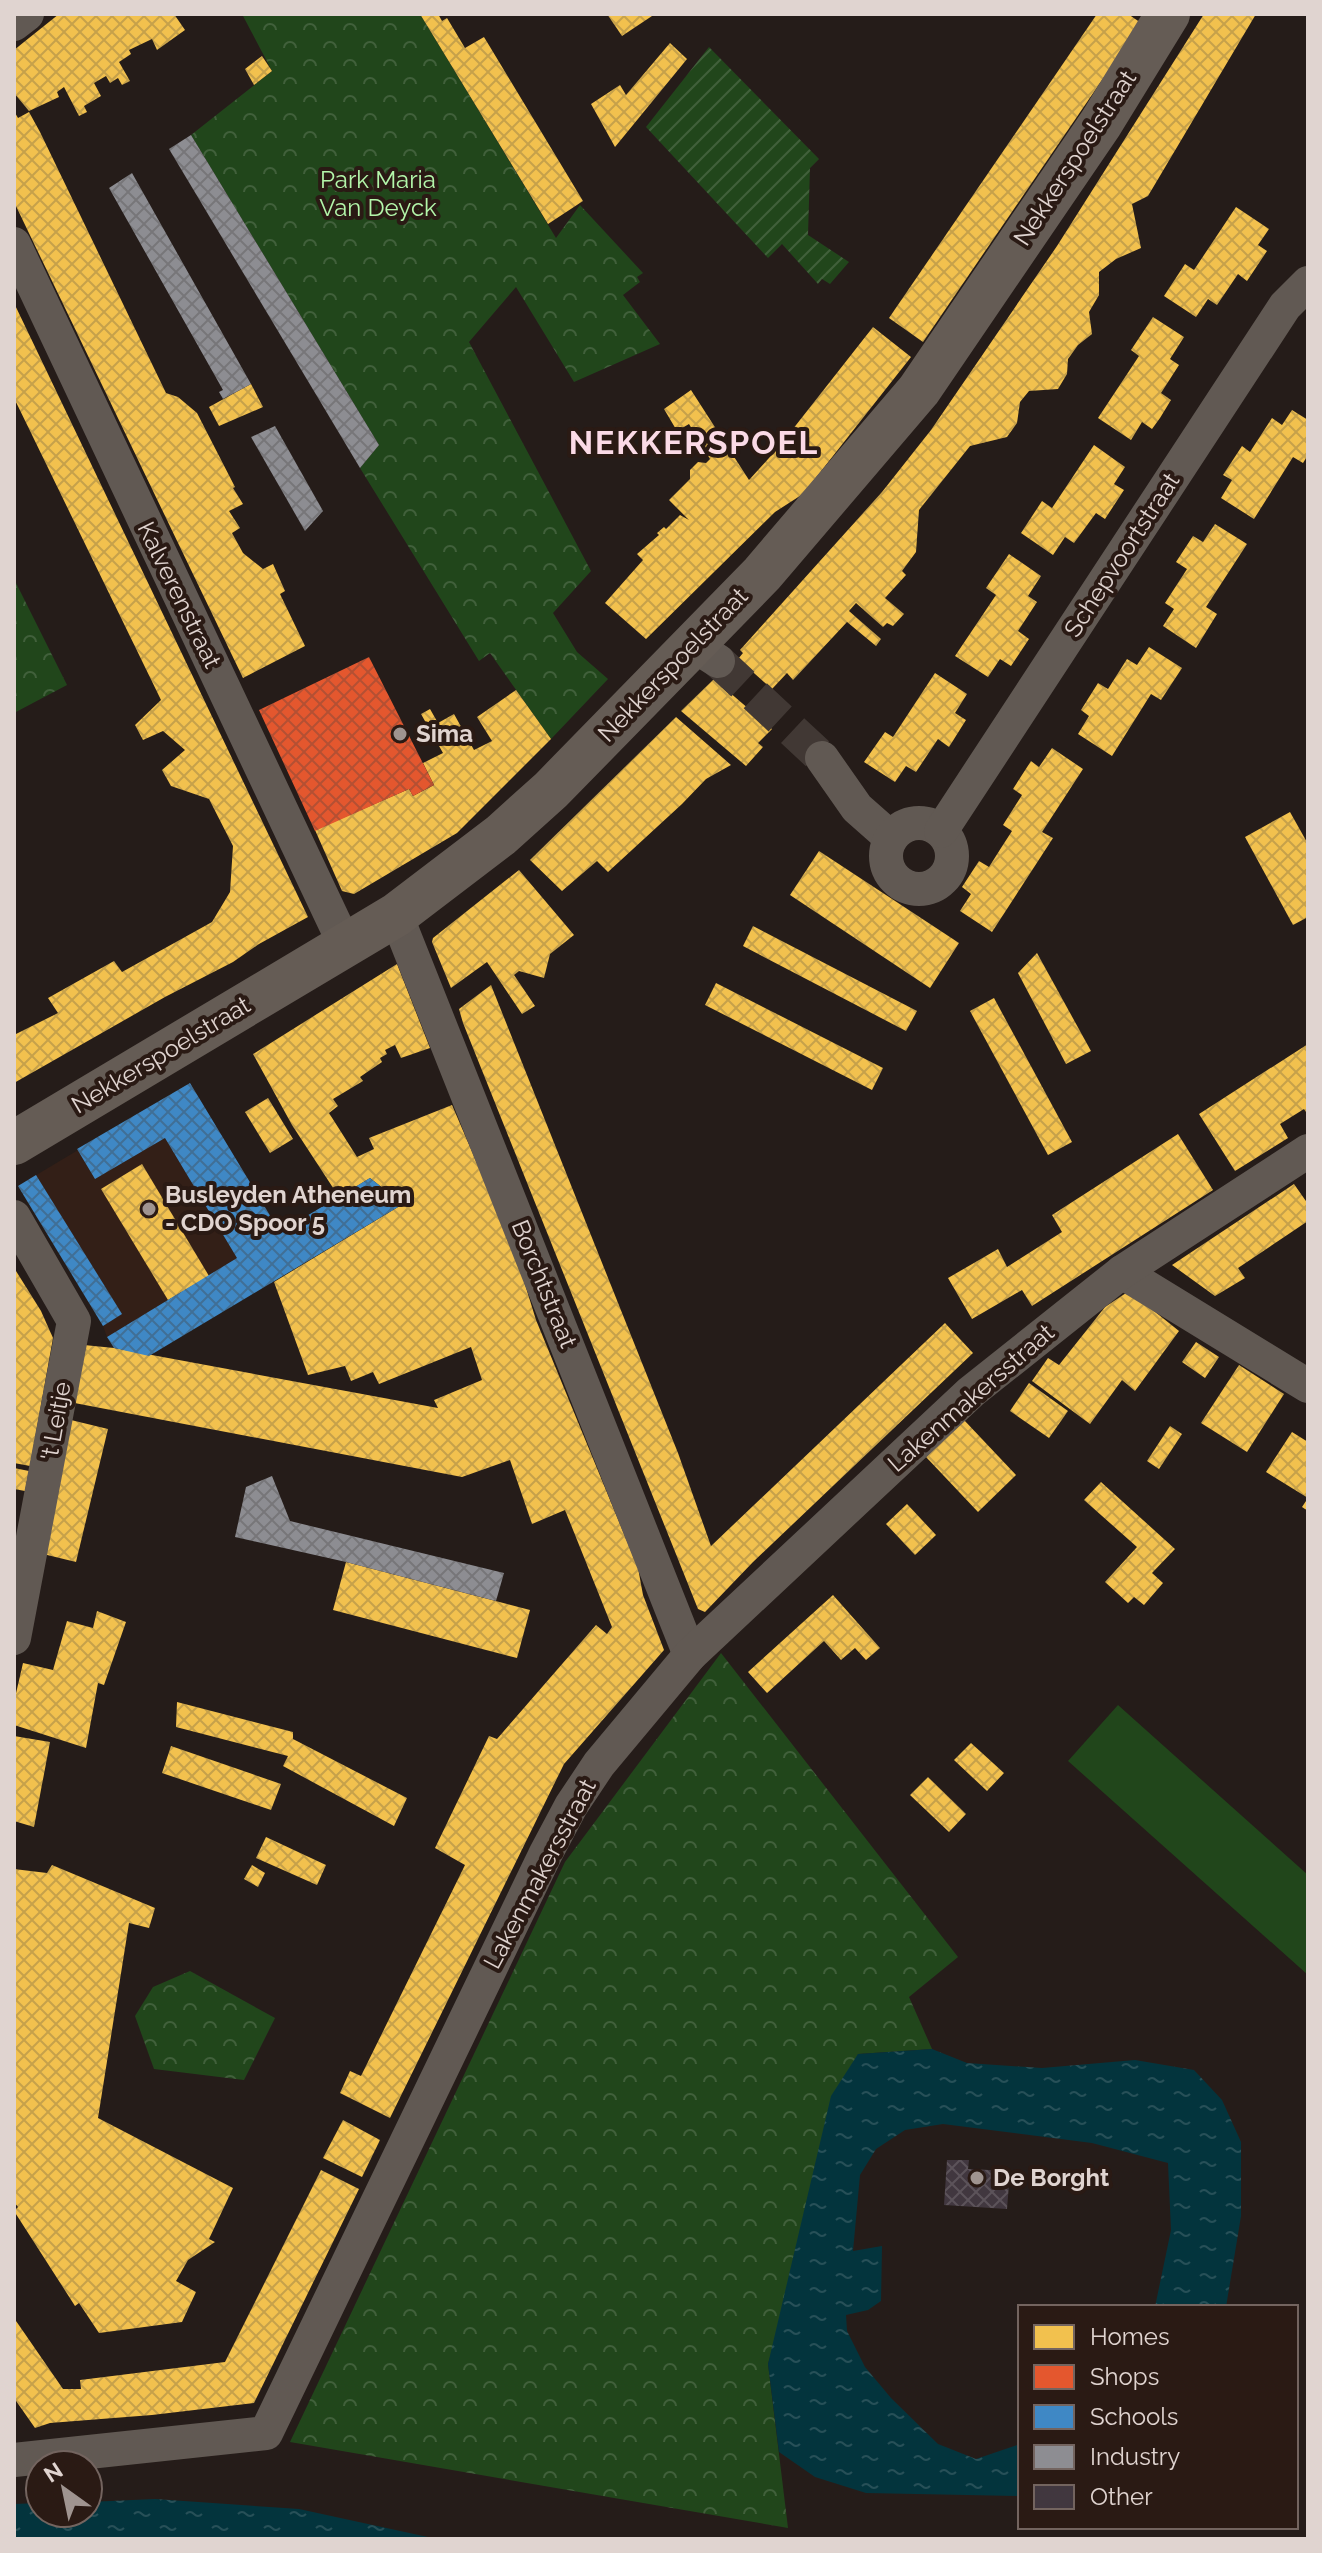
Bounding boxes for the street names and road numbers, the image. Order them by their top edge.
street label: Nekkerspoelstraat [1007,65,1142,251]
street label: Schepvoortstraat [1058,467,1185,642]
street label: Kalverenstraat [131,517,227,673]
street label: Nekkerspoelstraat [592,582,754,748]
street label: Nekkerspoelstraat [66,990,255,1119]
street label: Borchtstraat [506,1216,583,1352]
street label: Lakenmakersstraat [882,1318,1060,1478]
street label: 't Leitje [34,1379,77,1463]
street label: Lakenmakersstraat [477,1774,602,1974]

